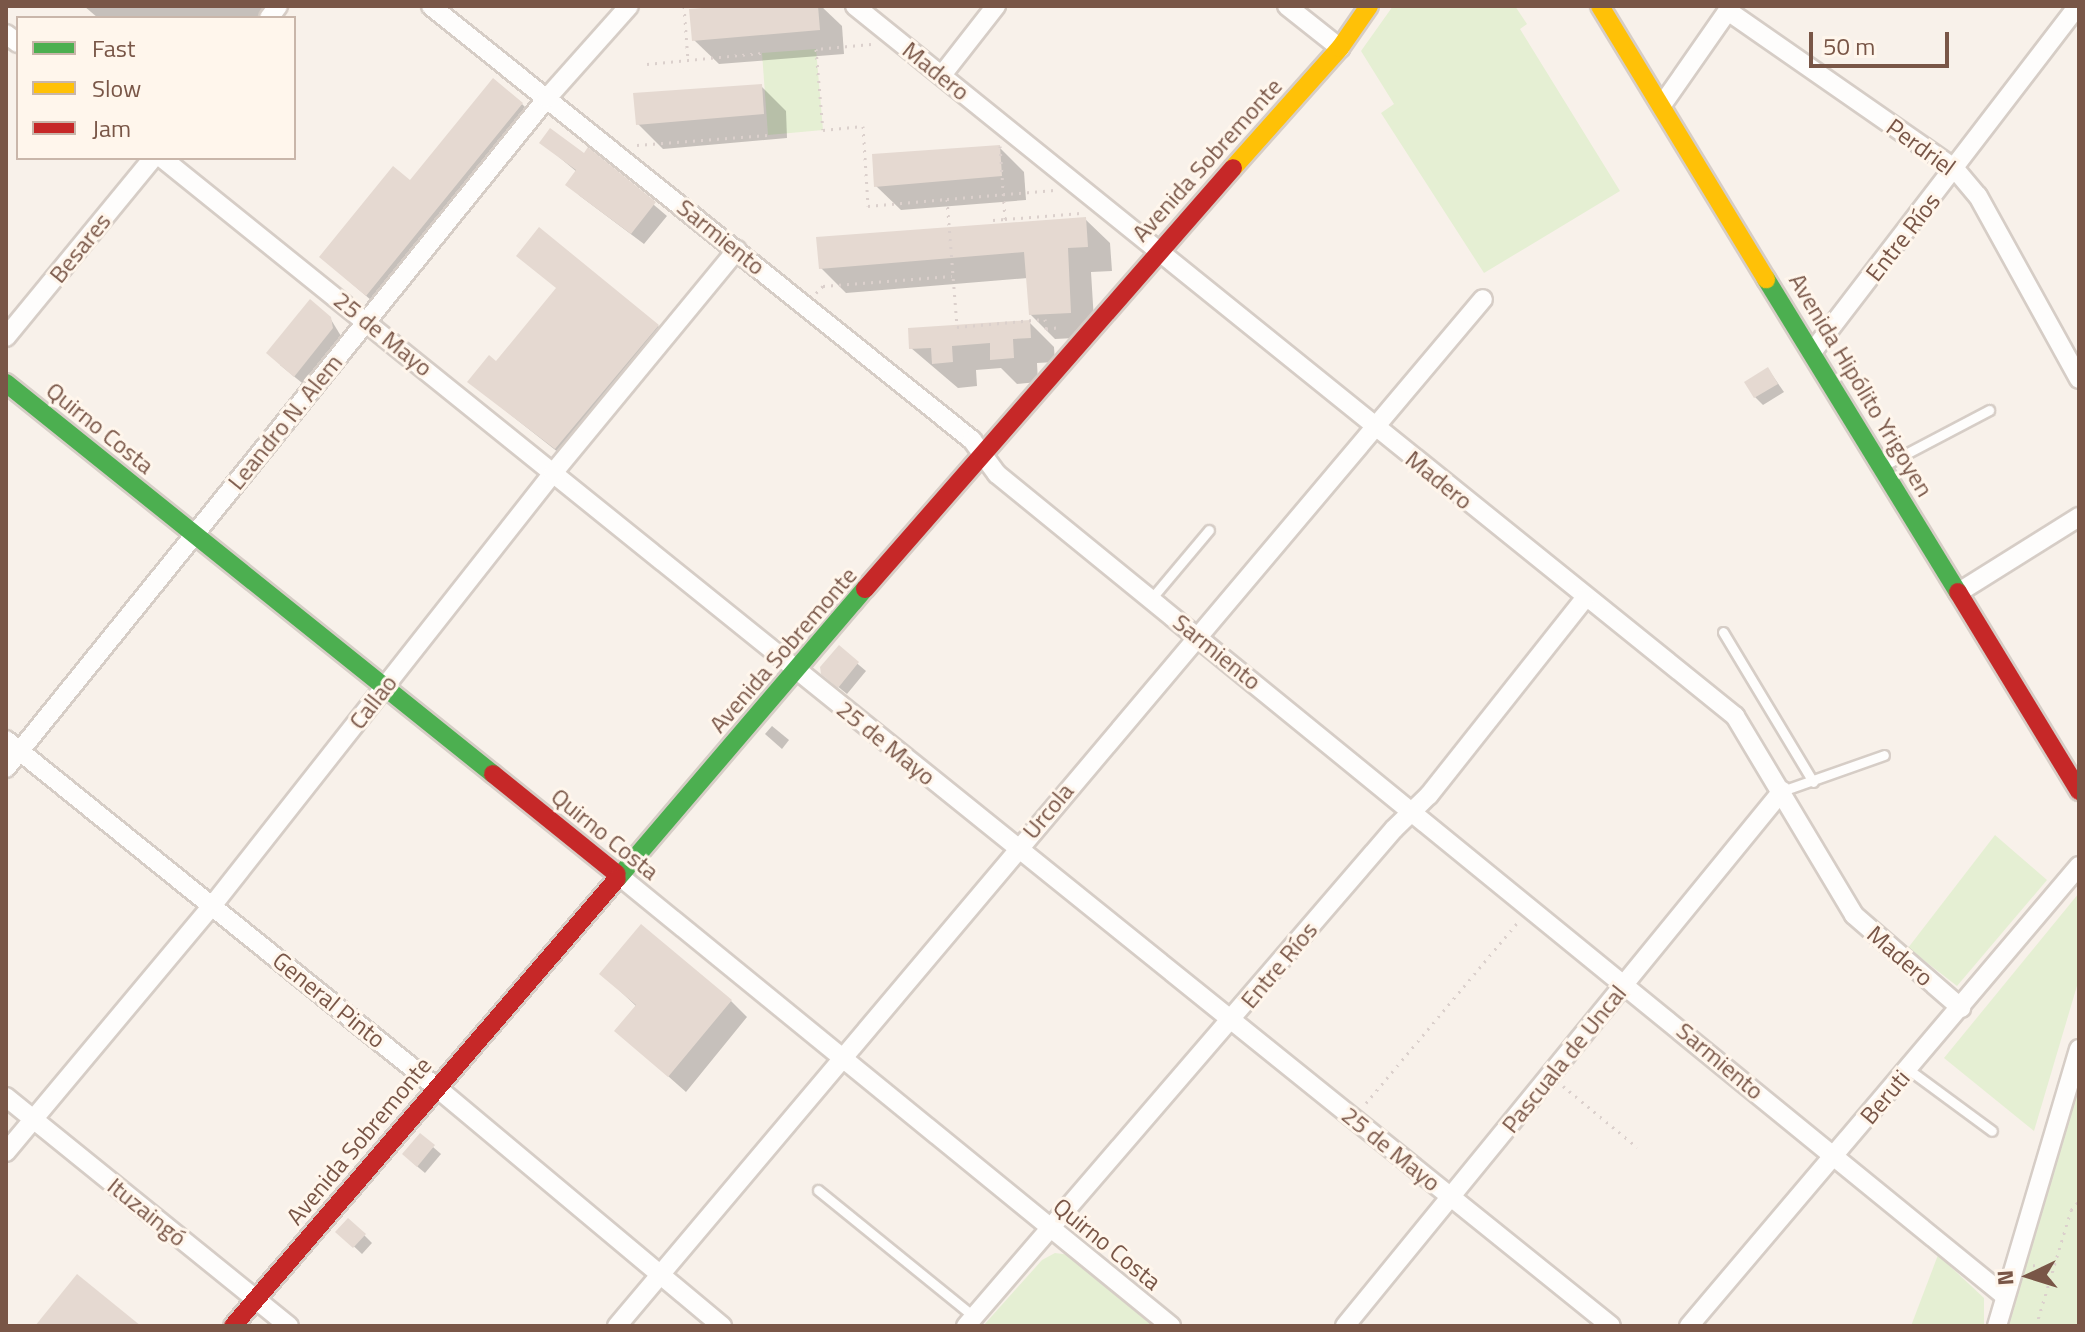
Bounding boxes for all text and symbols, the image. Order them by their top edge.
legend [16,16,296,160]
scale bar [1813,16,1953,66]
text: 50 m [1823,28,1875,64]
text: Fast [92,30,135,66]
street label: Madero [897,35,975,107]
text: Slow [92,70,141,106]
street label: Avenida Sobremonte [1126,72,1288,248]
text: Jam [92,110,131,146]
street label: Perdriel [1881,112,1961,182]
street label: Entre Ríos [1860,187,1946,287]
street label: Sarmiento [671,193,771,281]
street label: Besares [43,207,117,289]
street label: Avenida Hipólito Yrigoyen [1783,268,1939,502]
street label: 25 de Mayo [328,286,438,382]
street label: Leandro N. Alem [222,348,348,496]
street label: Quirno Costa [40,376,160,480]
street label: Madero [1400,444,1478,516]
street label: Avenida Sobremonte [703,561,863,739]
street label: Sarmiento [1167,608,1267,696]
street label: Callao [343,669,403,735]
street label: 25 de Mayo [831,695,941,791]
street label: Urcola [1016,777,1080,845]
street label: Quirno Costa [545,782,665,886]
street label: Entre Ríos [1235,916,1323,1014]
street label: Madero [1861,920,1939,992]
street label: General Pinto [267,946,391,1054]
street label: Pascuala de Uncal [1496,979,1632,1139]
street label: Sarmiento [1671,1016,1769,1106]
street label: Avenida Sobremonte [280,1051,438,1231]
street label: Beruti [1854,1064,1916,1130]
street label: 25 de Mayo [1336,1101,1446,1197]
street label: Ituzaingó [102,1171,192,1253]
street label: Quirno Costa [1047,1192,1167,1296]
north arrow [1989,1236,2069,1316]
text: N [1988,1269,2023,1286]

